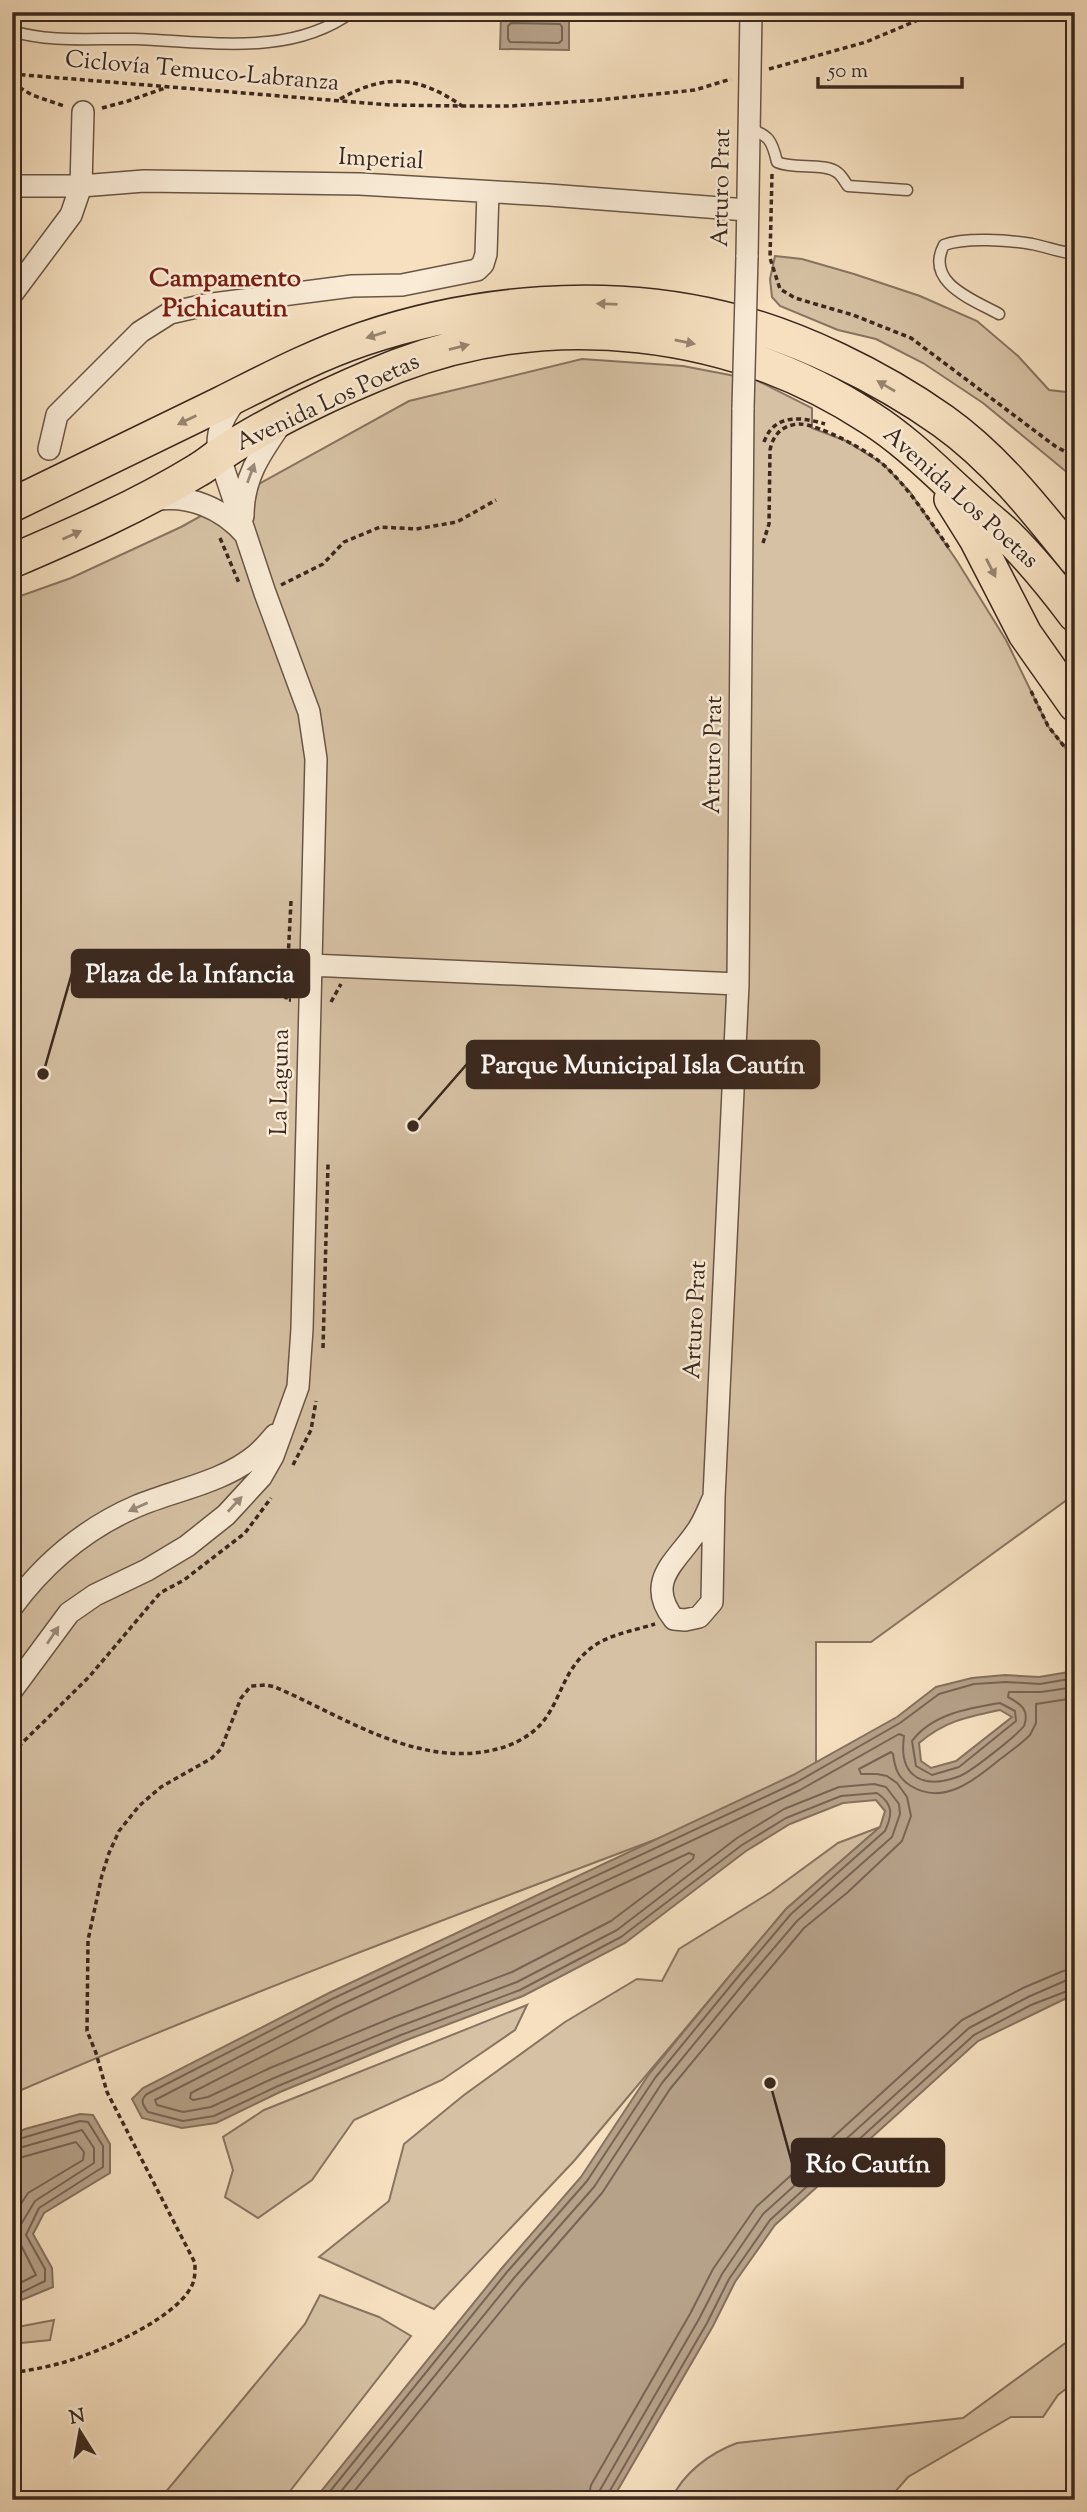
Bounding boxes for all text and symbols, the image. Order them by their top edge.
street label: Ciclovía Temuco-Labranza [63,43,341,101]
scale bar [818,46,961,90]
text: 50 m [827,57,868,87]
street label: Arturo Prat [704,128,740,248]
street label: Imperial [337,141,425,179]
district label: Campamento Pichicautin [149,261,301,328]
one-way arrow [596,298,618,310]
one-way arrow [365,330,386,341]
one-way arrow [674,337,696,348]
one-way arrow [448,341,470,352]
street label: Avenida Los Poetas [230,345,426,461]
one-way arrow [876,380,895,392]
one-way arrow [177,414,197,426]
street label: Avenida Los Poetas [875,419,1045,577]
one-way arrow [246,462,257,483]
one-way arrow [62,529,83,540]
one-way arrow [984,559,996,579]
street label: Arturo Prat [696,695,732,815]
callout: Plaza de la Infancia [72,950,309,997]
text: Plaza de la Infancia [85,957,295,994]
street label: La Laguna [263,1028,299,1136]
callout: Parque Municipal Isla Cautín [467,1041,819,1088]
text: Parque Municipal Isla Cautín [481,1048,806,1085]
street label: Arturo Prat [676,1260,716,1380]
one-way arrow [227,1496,243,1513]
one-way arrow [128,1501,148,1513]
one-way arrow [46,1626,60,1644]
callout: Río Cautín [792,2139,944,2186]
text: Río Cautín [806,2147,931,2184]
north arrow [46,2396,116,2466]
text: N [67,2403,87,2432]

